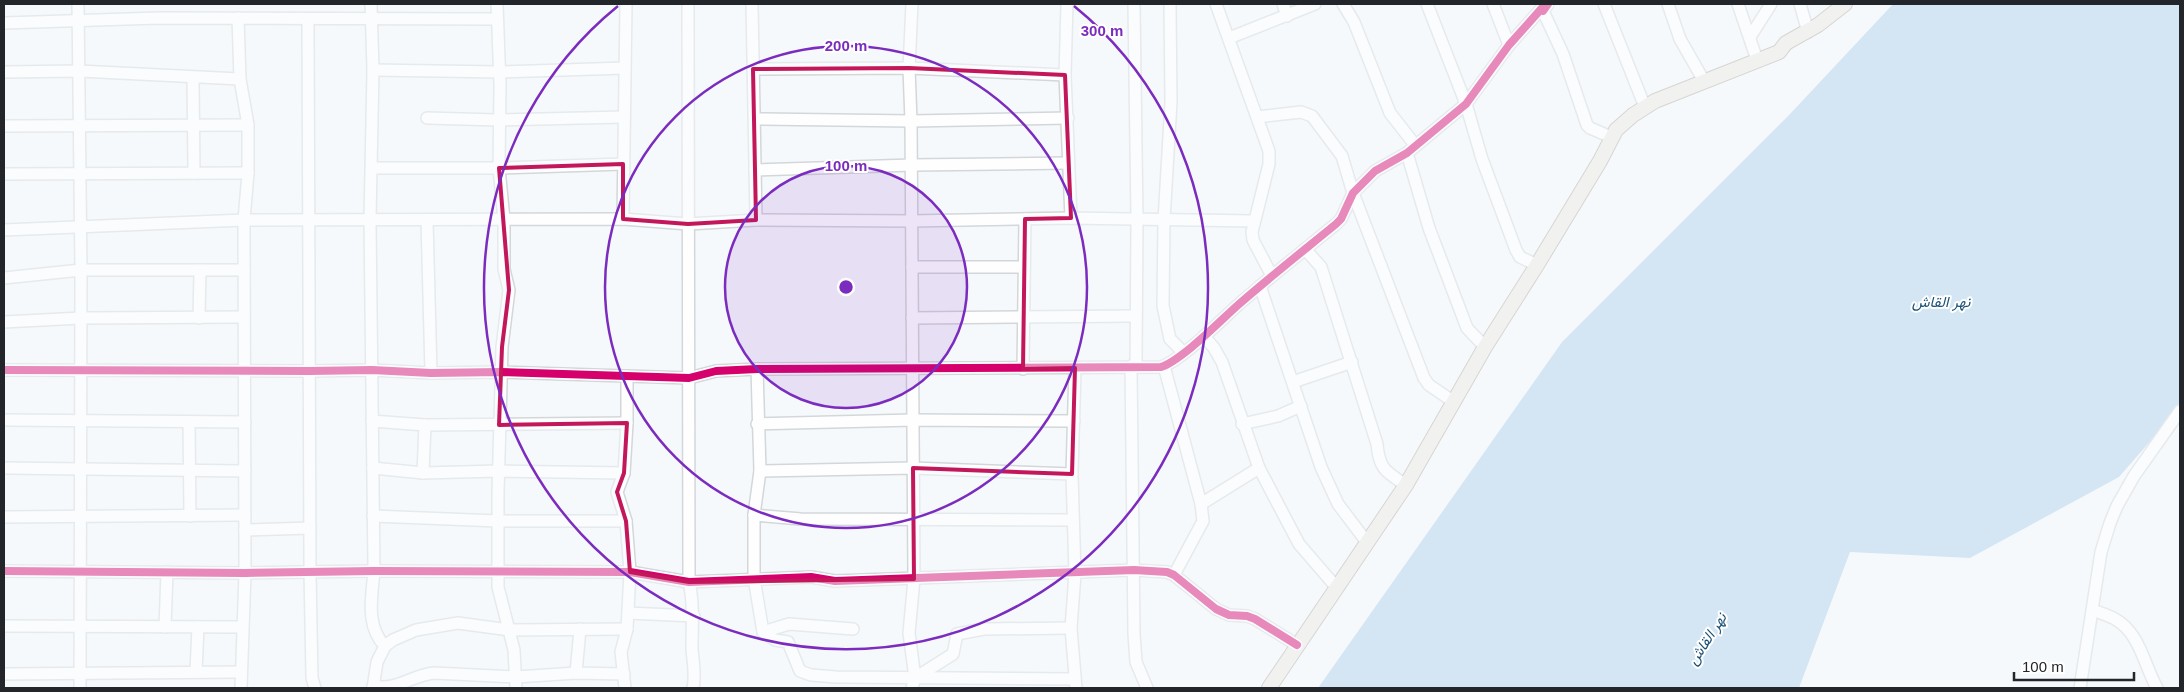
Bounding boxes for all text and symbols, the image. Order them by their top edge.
text: 300 m [1081,22,1123,39]
text: 200 m [825,37,867,54]
text: 100 m [825,157,867,174]
centre of rings [837,278,855,296]
water label: نهر القاش [1912,293,1971,311]
water label: نهر القاش [1683,609,1731,668]
scale bar [2014,650,2134,682]
text: 100 m [2022,658,2064,675]

